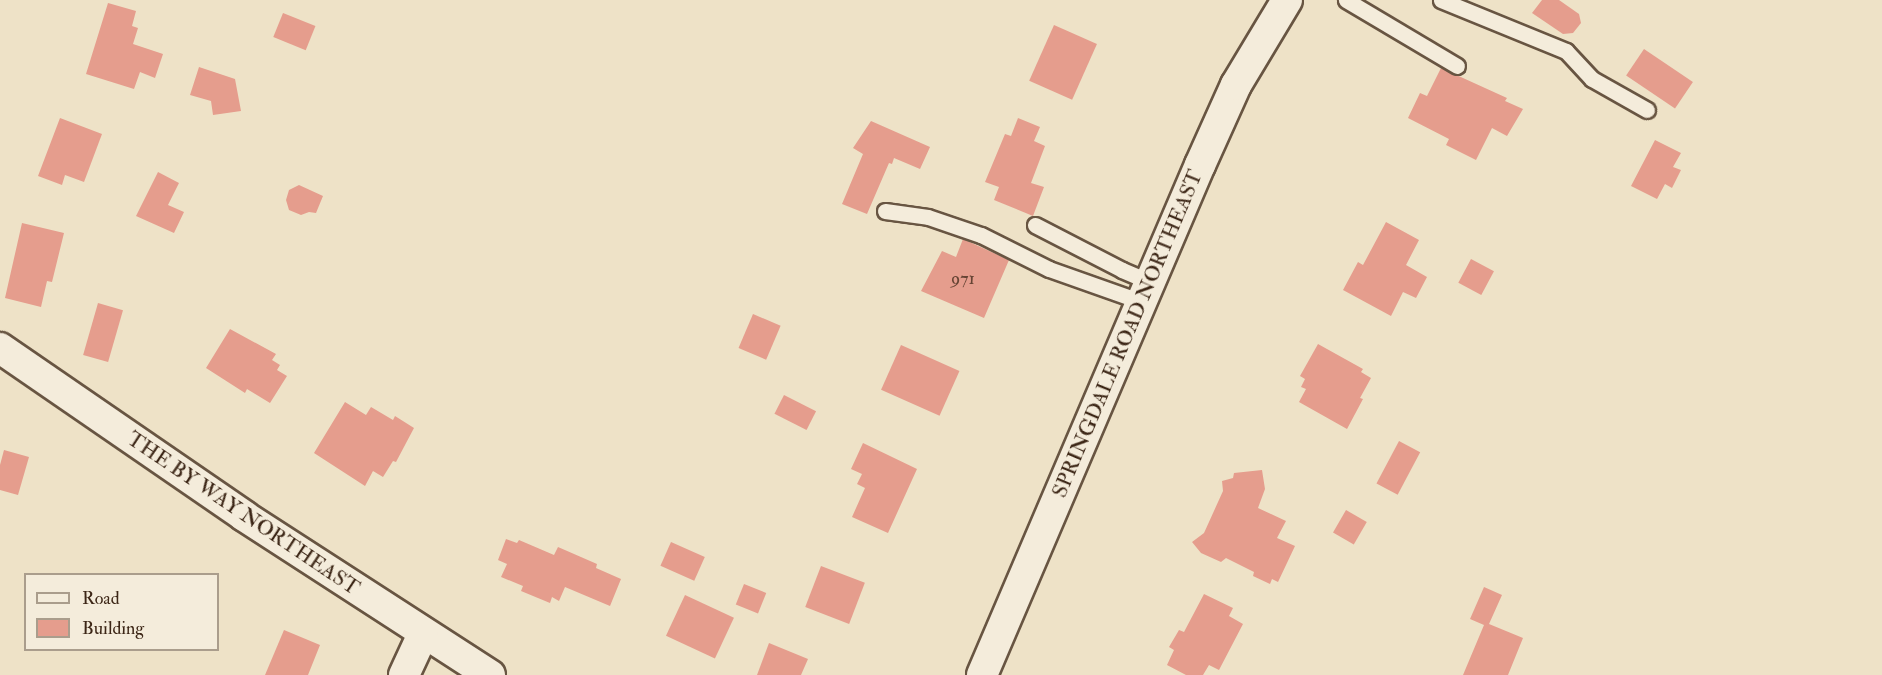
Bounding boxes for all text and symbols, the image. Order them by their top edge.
street label: SPRINGDALE ROAD NORTHEAST [1047,166,1209,502]
house number: 971 [951,268,975,290]
street label: THE BY WAY NORTHEAST [122,427,364,601]
legend [24,573,219,651]
text: Road [82,587,120,610]
text: Building [82,617,144,640]

